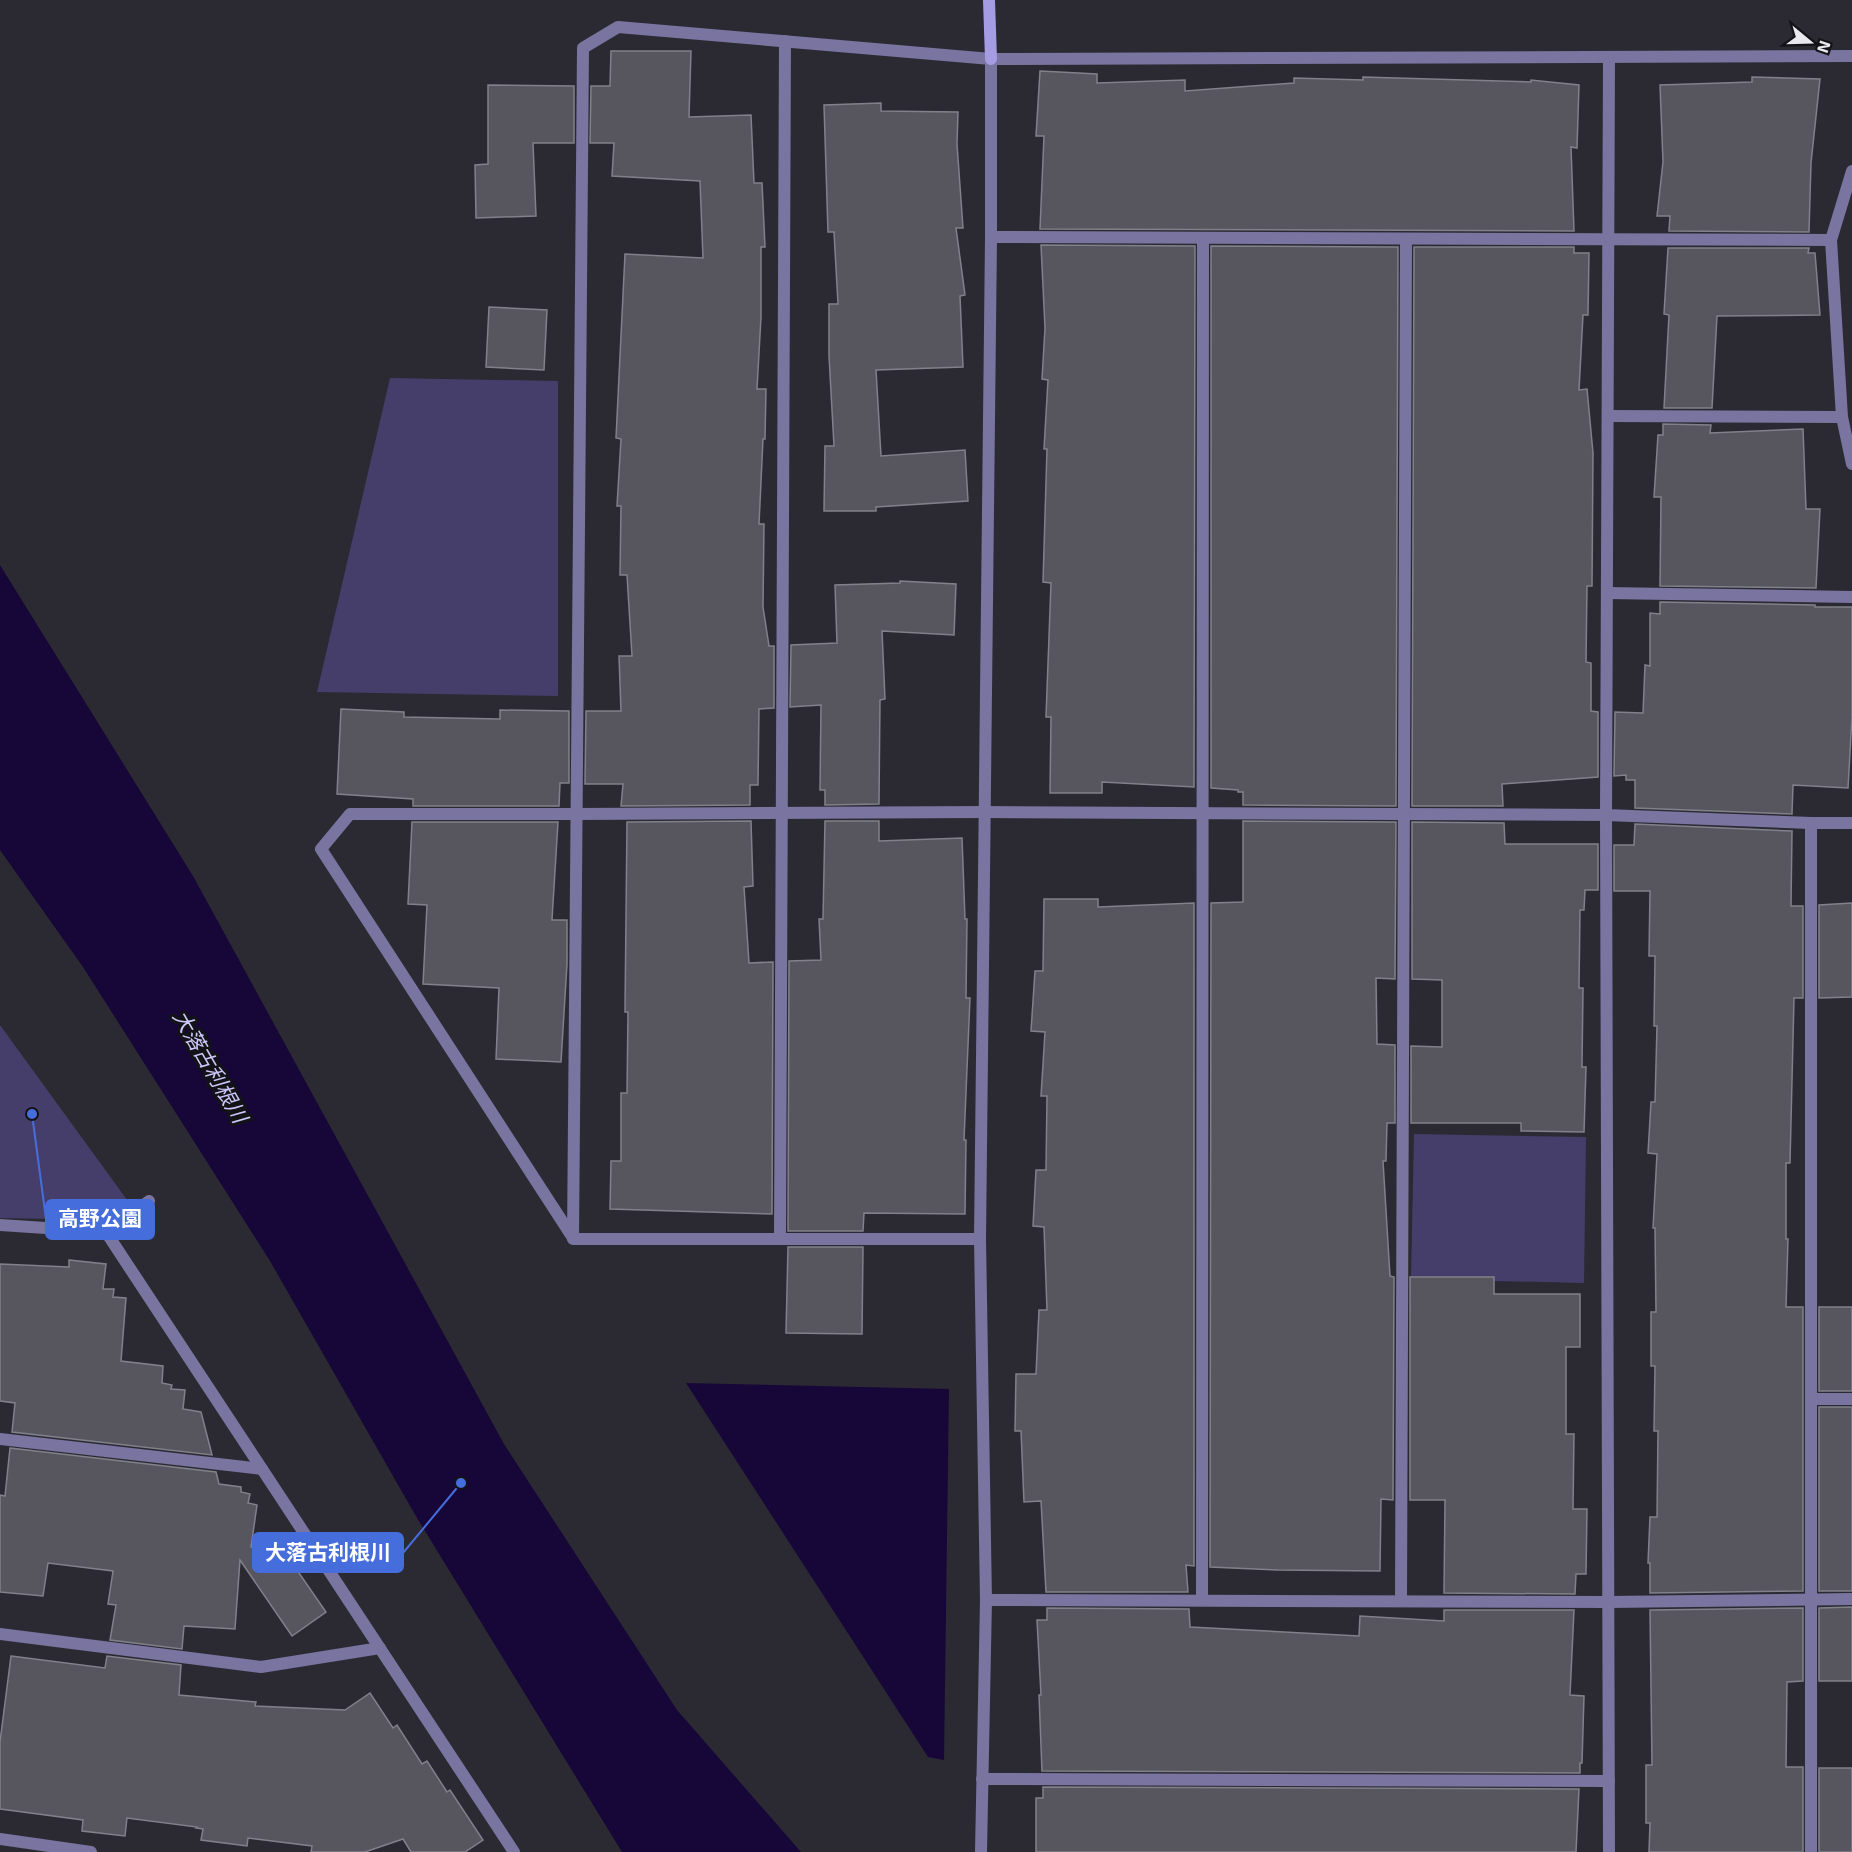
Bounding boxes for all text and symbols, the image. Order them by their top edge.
north arrow [1780,12,1840,72]
text: N [1814,38,1836,56]
water label: 大落古利根川 [169,1005,254,1129]
callout: 高野公園 [46,1200,154,1239]
text: 高野公園 [58,1205,142,1230]
callout: 大落古利根川 [253,1533,403,1572]
text: 大落古利根川 [265,1539,391,1564]

